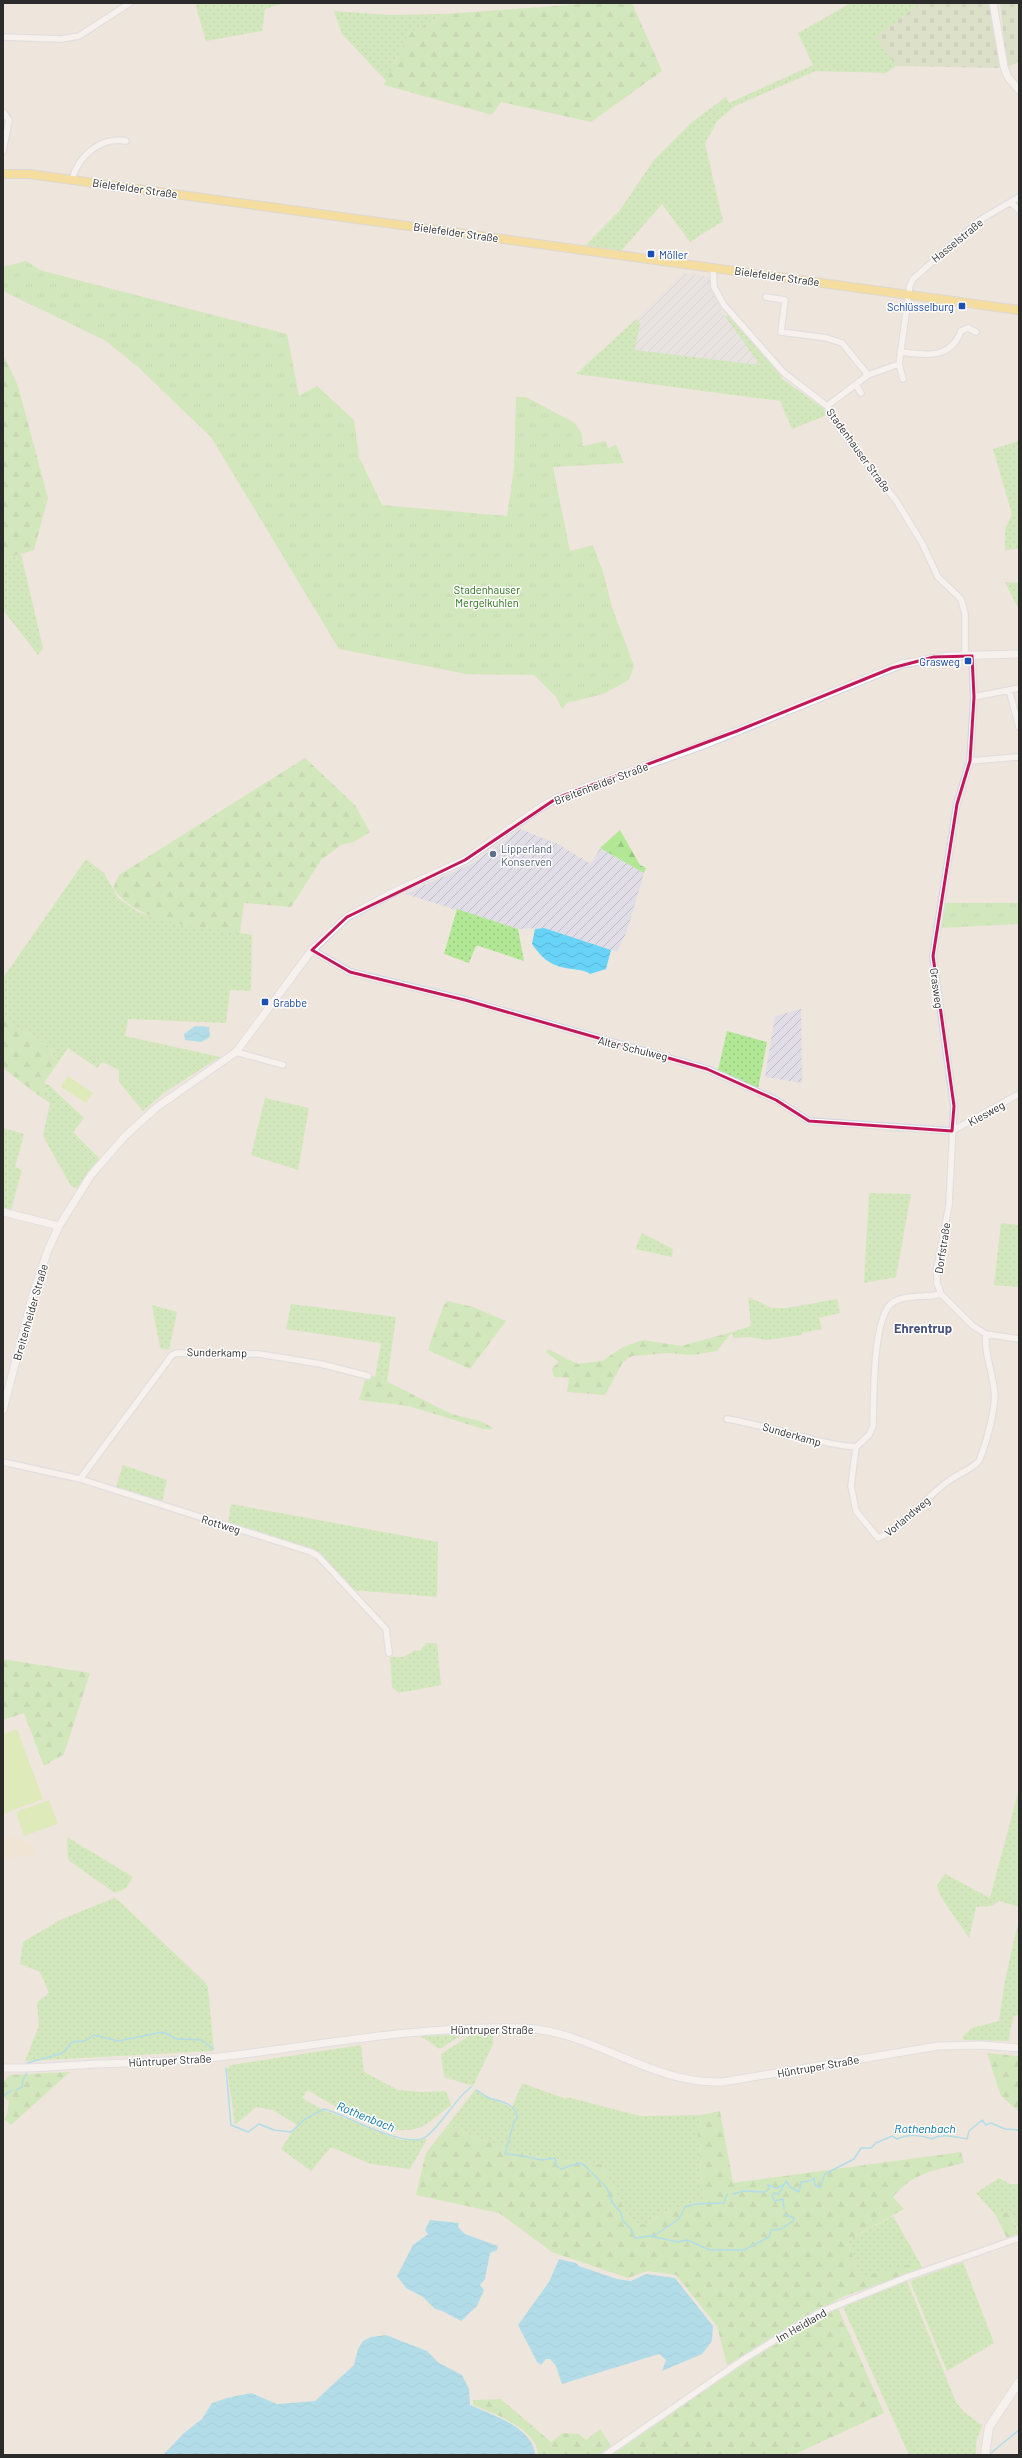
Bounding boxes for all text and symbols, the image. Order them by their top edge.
street label: Bielefelder Straße [92,176,178,200]
street label: Hasselstraße [929,215,985,265]
street label: Bielefelder Straße [413,220,499,244]
place label: Möller [659,248,688,261]
marker: Möller [646,249,656,259]
street label: Bielefelder Straße [734,264,820,288]
place label: Schlüsselburg [887,300,954,313]
marker: Schlüsselburg [957,301,967,311]
street label: Stadenhauser Straße [824,405,894,495]
park label: Stadenhauser Mergelkuhlen [454,583,520,609]
place label: Grasweg [919,655,960,668]
marker: Grasweg [963,656,973,666]
street label: Breitenheider Straße [552,759,650,807]
place label: Lipperland Konserven [501,842,552,868]
marker: Lipperland Konserven [488,849,498,859]
street label: Grasweg [928,967,946,1009]
place label: Grabbe [273,996,307,1009]
marker: Grabbe [260,997,270,1007]
street label: Alter Schulweg [597,1033,669,1063]
street label: Kiesweg [965,1098,1007,1128]
street label: Dorfstraße [932,1221,952,1274]
street label: Breitenheider Straße [10,1262,50,1362]
district label: Ehrentrup [894,1320,952,1336]
street label: Sunderkamp [187,1345,247,1359]
street label: Sunderkamp [761,1419,823,1449]
street label: Vorlandweg [882,1493,932,1539]
street label: Rottweg [200,1512,242,1536]
street label: Hüntruper Straße [450,2023,534,2036]
street label: Hüntruper Straße [128,2051,212,2069]
street label: Hüntruper Straße [776,2052,860,2080]
water label: Rothenbach [335,2098,397,2134]
water label: Rothenbach [894,2121,956,2135]
street label: Im Heidland [773,2305,829,2345]

